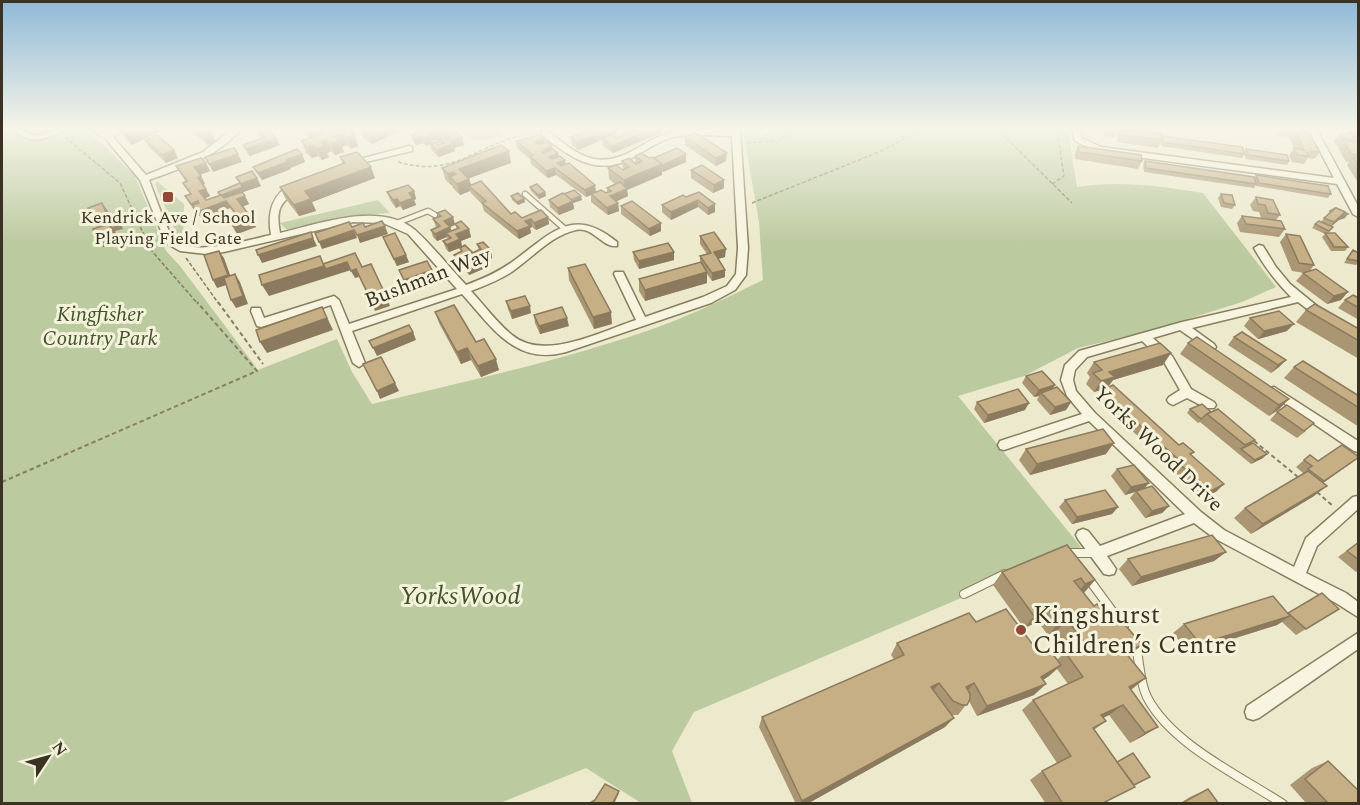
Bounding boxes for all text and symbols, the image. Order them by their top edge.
marker: Kendrick Ave / School Playing Field Gate [161,190,175,204]
place label: Kendrick Ave / School Playing Field Gate [80,204,256,252]
street label: Bushman Way [360,239,497,317]
park label: Kingfisher Country Park [43,299,158,355]
street label: Yorks Wood Drive [1086,378,1230,520]
park label: YorksWood [399,576,521,616]
place label: Kingshurst Children’s Centre [1033,595,1237,665]
marker: Kingshurst Children’s Centre [1014,623,1028,637]
north arrow [18,727,78,787]
text: N [46,736,73,761]

